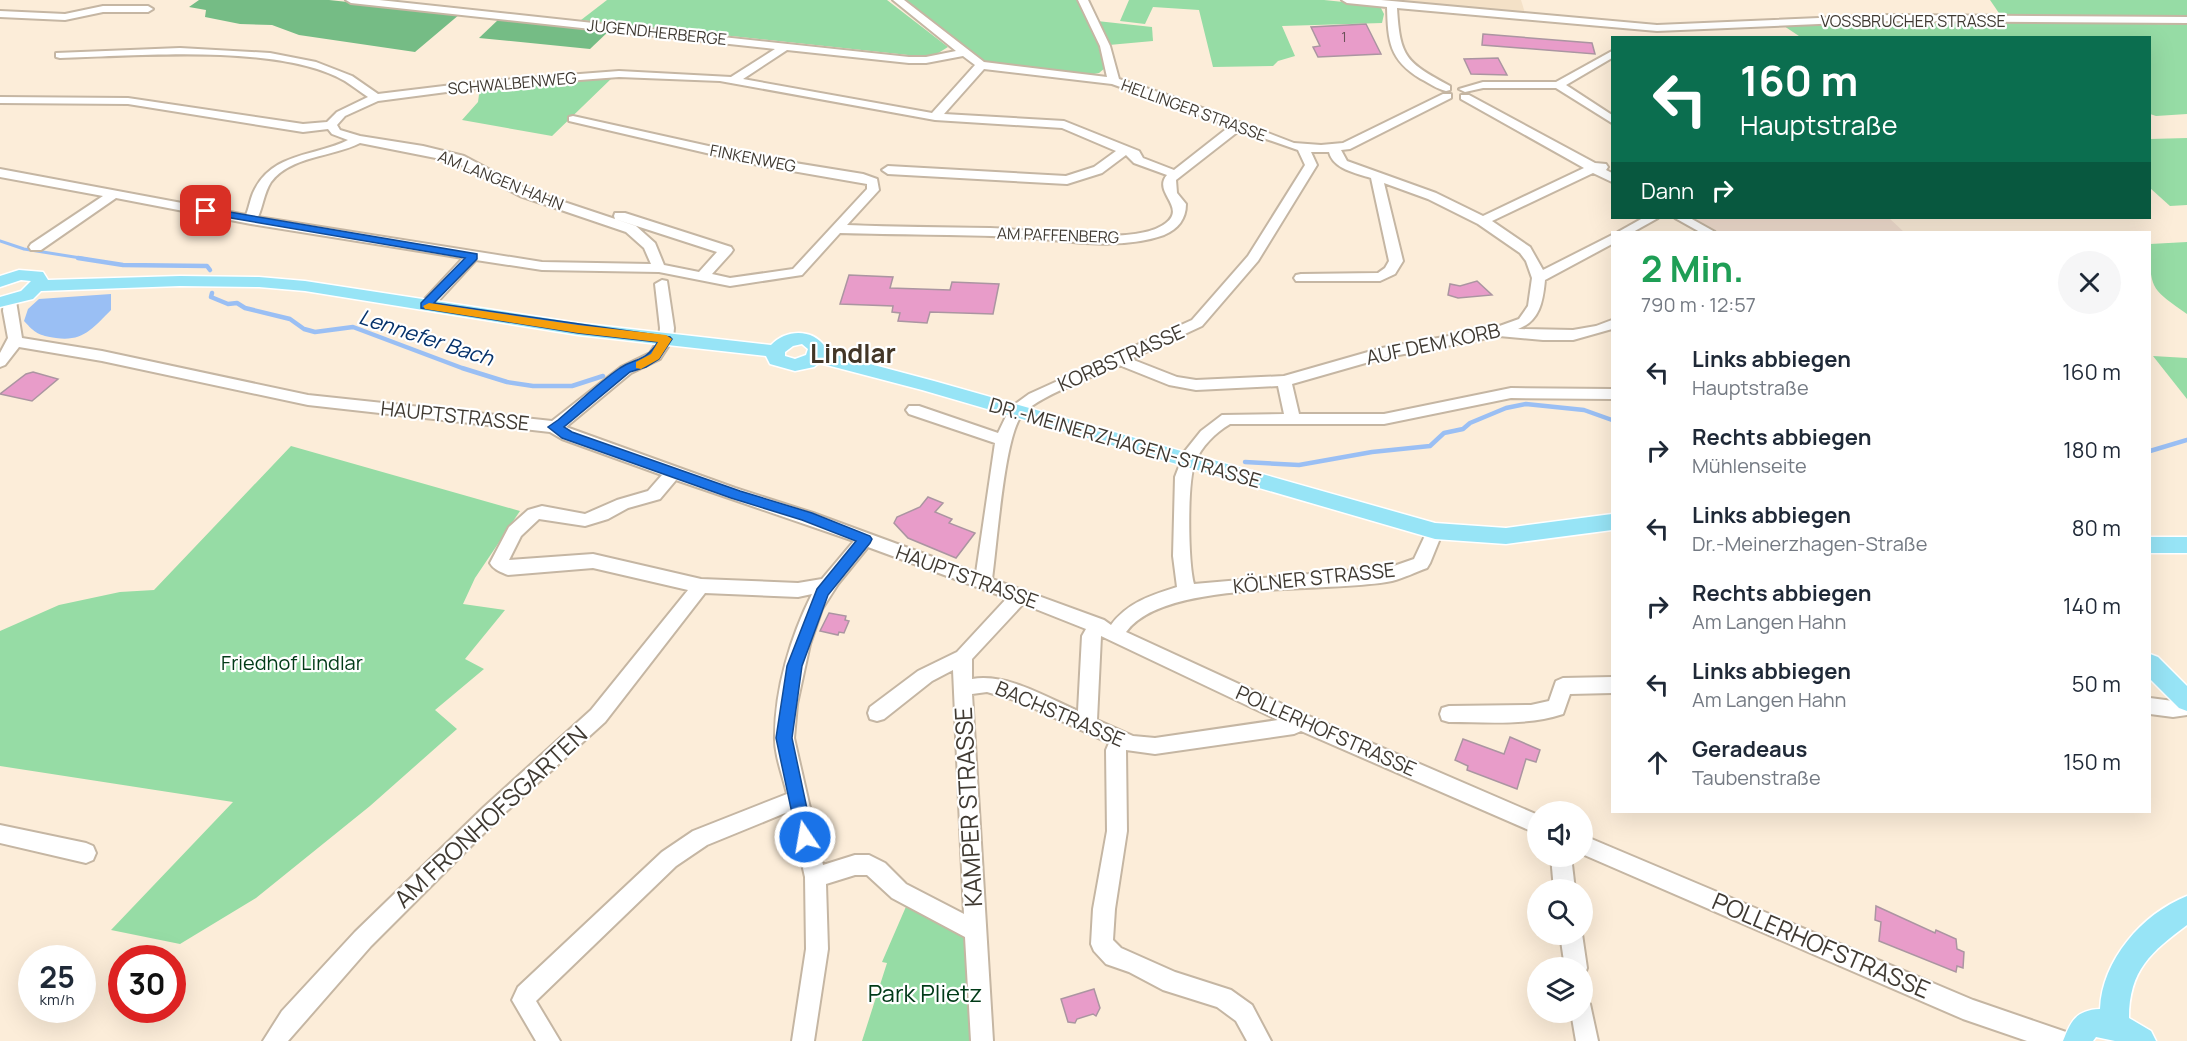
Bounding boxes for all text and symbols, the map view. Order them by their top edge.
street label: VOSSBRUCHER STRASSE [1820,10,2006,32]
street label: JUGENDHERBERGE [586,14,728,50]
house number: 1 [1341,27,1347,46]
text: 160 m [1740,51,1858,109]
icon: left [1641,60,1719,138]
street label: SCHWALBENWEG [447,66,577,100]
street label: HELLINGER STRASSE [1118,73,1270,147]
text: Hauptstraße [1740,106,1897,143]
street label: FINKENWEG [708,139,798,177]
street label: AM LANGEN HAHN [435,145,567,215]
icon: right [1706,174,1739,207]
text: Dann [1641,176,1694,206]
pin [180,185,231,236]
icon: arrive [189,194,222,227]
street label: AM PAFFENBERG [997,222,1119,248]
text: 2 Min. [1641,244,1744,293]
button: close [2058,251,2121,314]
text: 790 m · 12:57 [1641,291,1756,318]
water label: Lennefer Bach [356,302,498,372]
street label: AUF DEM KORB [1363,316,1502,371]
street label: KORBSTRASSE [1053,318,1188,398]
district label: Lindlar [810,335,896,371]
text: Links abbiegen [1692,344,1851,374]
icon: left [1641,356,1674,389]
text: 160 m [2062,357,2121,387]
text: Hauptstraße [1692,374,1809,401]
street label: DR.-MEINERZHAGEN-STRASSE [986,391,1264,494]
street label: HAUPTSTRASSE [379,394,531,437]
text: Rechts abbiegen [1692,422,1871,452]
icon: right [1641,434,1674,467]
text: 180 m [2063,435,2121,465]
text: Mühlenseite [1692,452,1807,479]
text: Links abbiegen [1692,500,1851,530]
icon: left [1641,512,1674,545]
text: 80 m [2072,513,2121,543]
text: Dr.-Meinerzhagen-Straße [1692,530,1927,557]
street label: HAUPTSTRASSE [892,538,1042,615]
street label: KÖLNER STRASSE [1231,556,1396,599]
text: Rechts abbiegen [1692,578,1871,608]
icon: right [1641,590,1674,623]
text: 140 m [2063,591,2121,621]
text: Am Langen Hahn [1692,608,1847,635]
park label: Friedhof Lindlar [221,649,363,676]
text: Links abbiegen [1692,656,1851,686]
icon: left [1641,668,1674,701]
text: 50 m [2072,669,2121,699]
street label: BACHSTRASSE [991,674,1129,753]
street label: POLLERHOFSTRASSE [1232,679,1421,782]
text: Am Langen Hahn [1692,686,1847,713]
street label: KAMPER STRASSE [946,706,989,908]
street label: AM FRONHOFSGARTEN [386,718,594,914]
text: Geradeaus [1692,734,1807,764]
icon: ahead [1641,746,1674,779]
text: 150 m [2063,747,2121,777]
text: Taubenstraße [1692,764,1821,791]
map controls [1527,801,1593,1023]
button: sound [1527,801,1593,867]
position arrow [773,805,837,869]
button: search [1527,879,1593,945]
street label: POLLERHOFSTRASSE [1708,884,1936,1005]
speed limit sign: 30 [108,945,186,1023]
text: 25 [39,956,75,997]
button: layers [1527,957,1593,1023]
park label: Park Plietz [868,976,982,1009]
text: km/h [40,989,74,1010]

